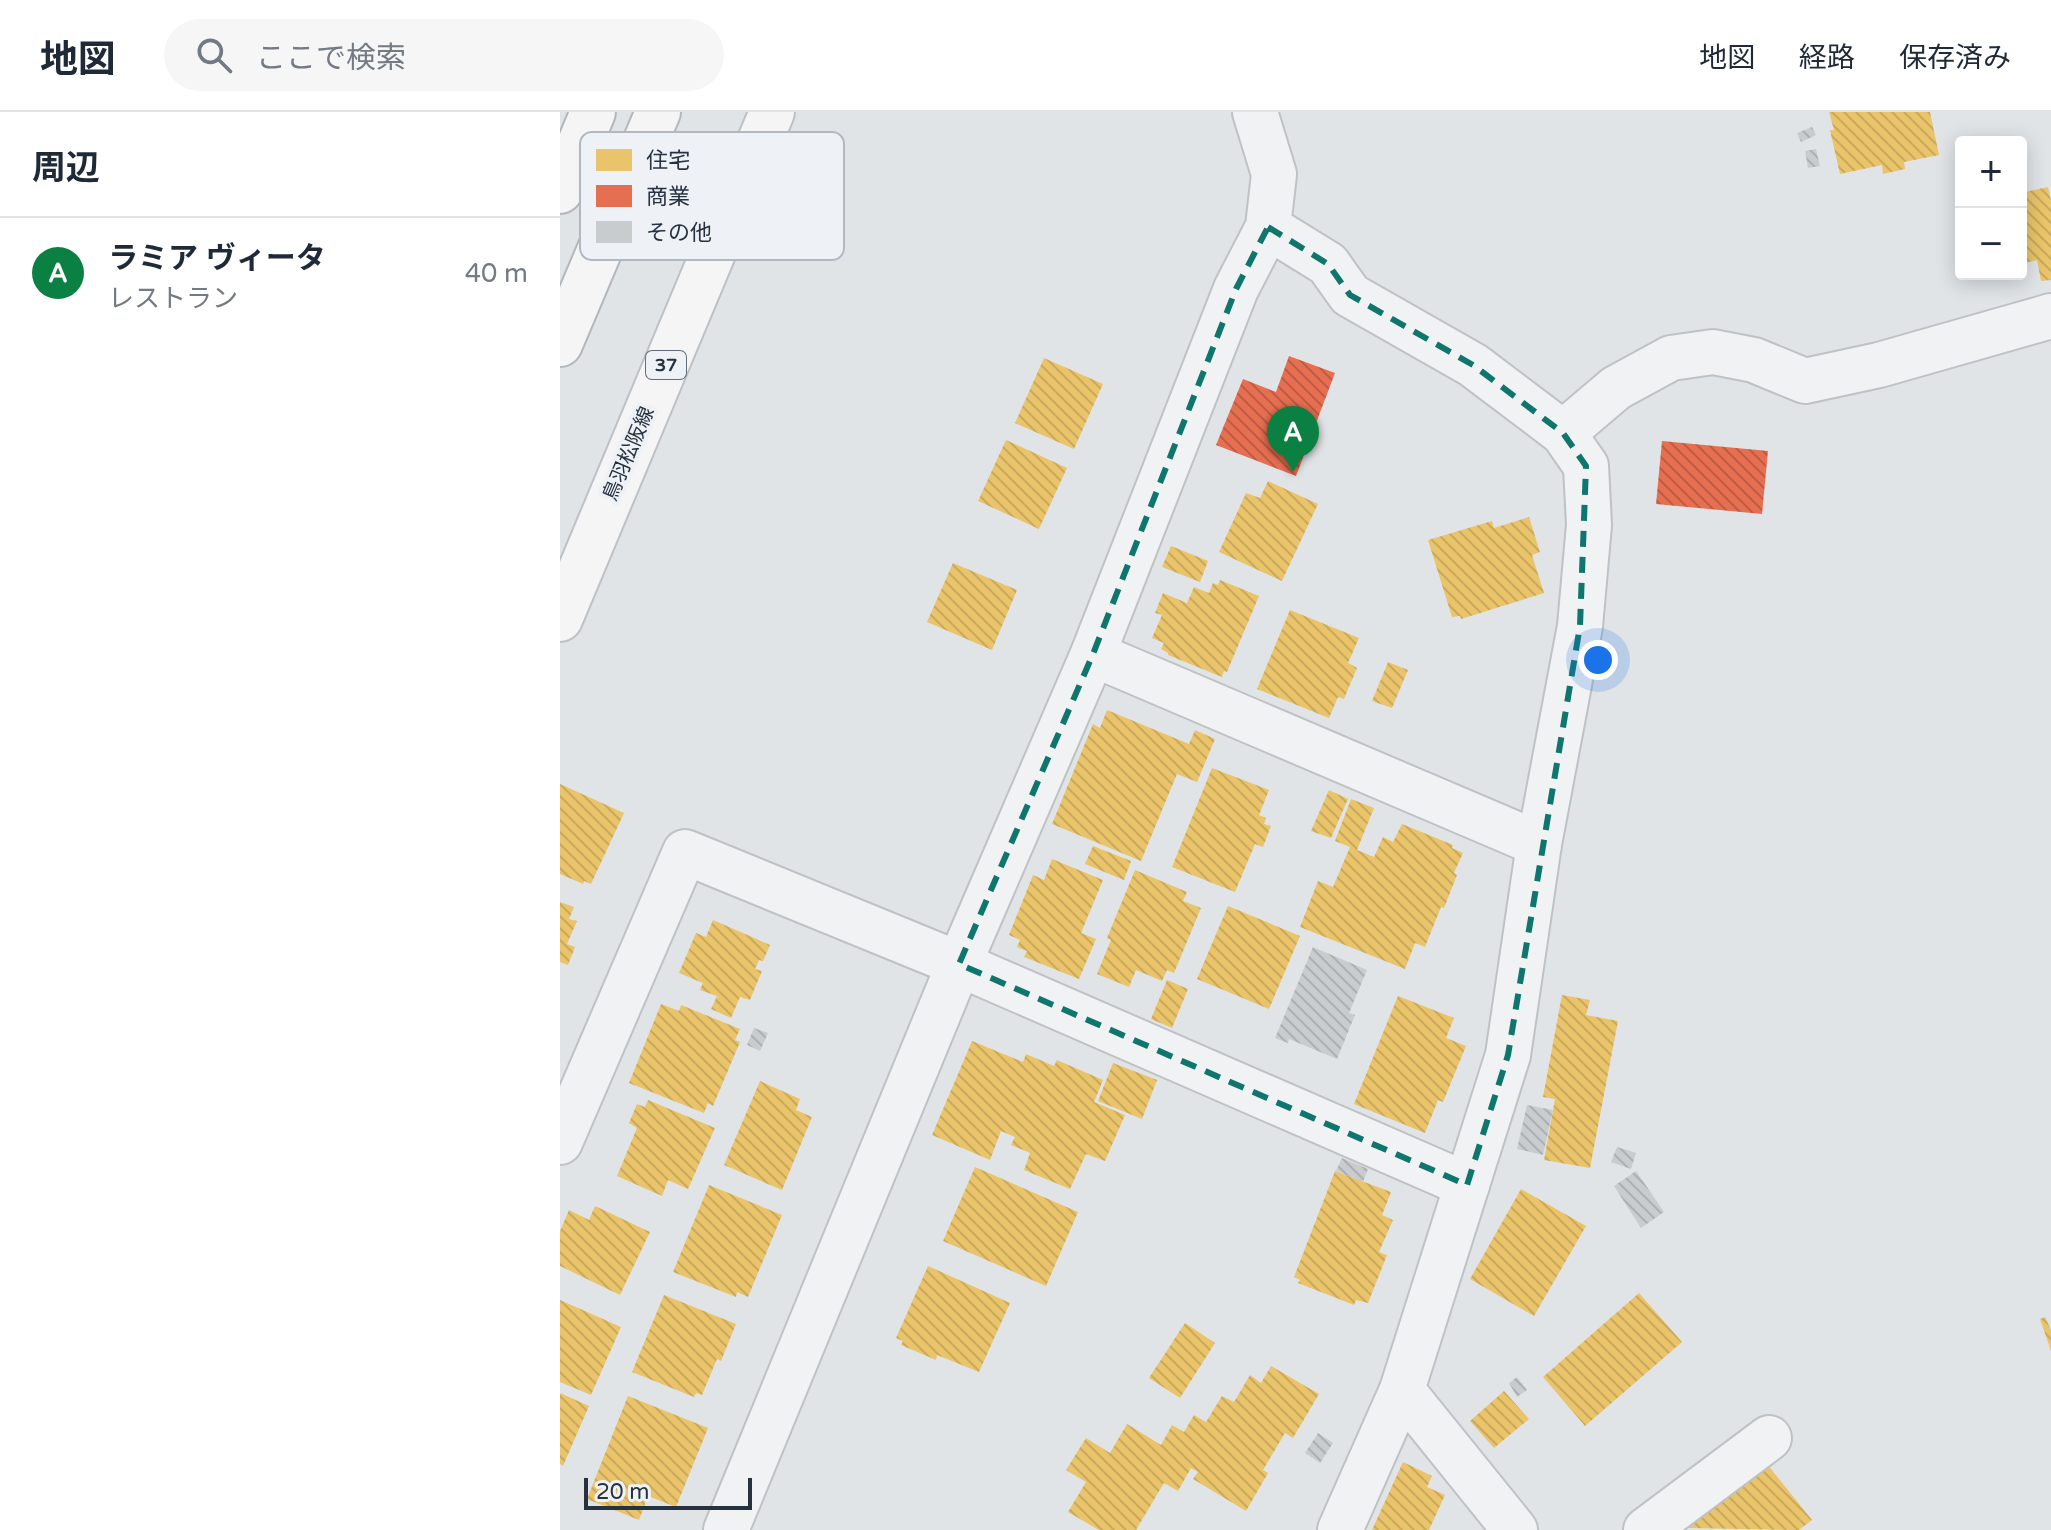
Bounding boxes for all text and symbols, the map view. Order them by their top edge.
search box [164,19,724,91]
icon: search [192,33,236,77]
text: 地図 [40,37,116,83]
text: ここで検索 [256,40,406,77]
text: 地図 [1699,41,1755,75]
text: 経路 [1799,41,1855,75]
text: 保存済み [1899,41,2011,75]
legend [580,132,844,260]
map controls [1955,136,2027,280]
button: + [1955,136,2027,208]
text: 周辺 [32,148,100,189]
text: 住宅 [646,148,690,174]
text: 商業 [646,184,690,210]
button: − [1955,208,2027,280]
text: その他 [646,220,712,246]
text: ラミア ヴィータ [108,240,326,277]
text: A [48,258,68,289]
text: 40 m [465,258,528,289]
text: レストラン [108,283,238,314]
road number: 37 [646,351,686,379]
street label: 鳥羽松阪線 [598,403,660,505]
pin: A [1267,406,1319,472]
your location [1578,640,1618,680]
scale bar [584,1474,752,1510]
text: 20 m [596,1479,650,1505]

